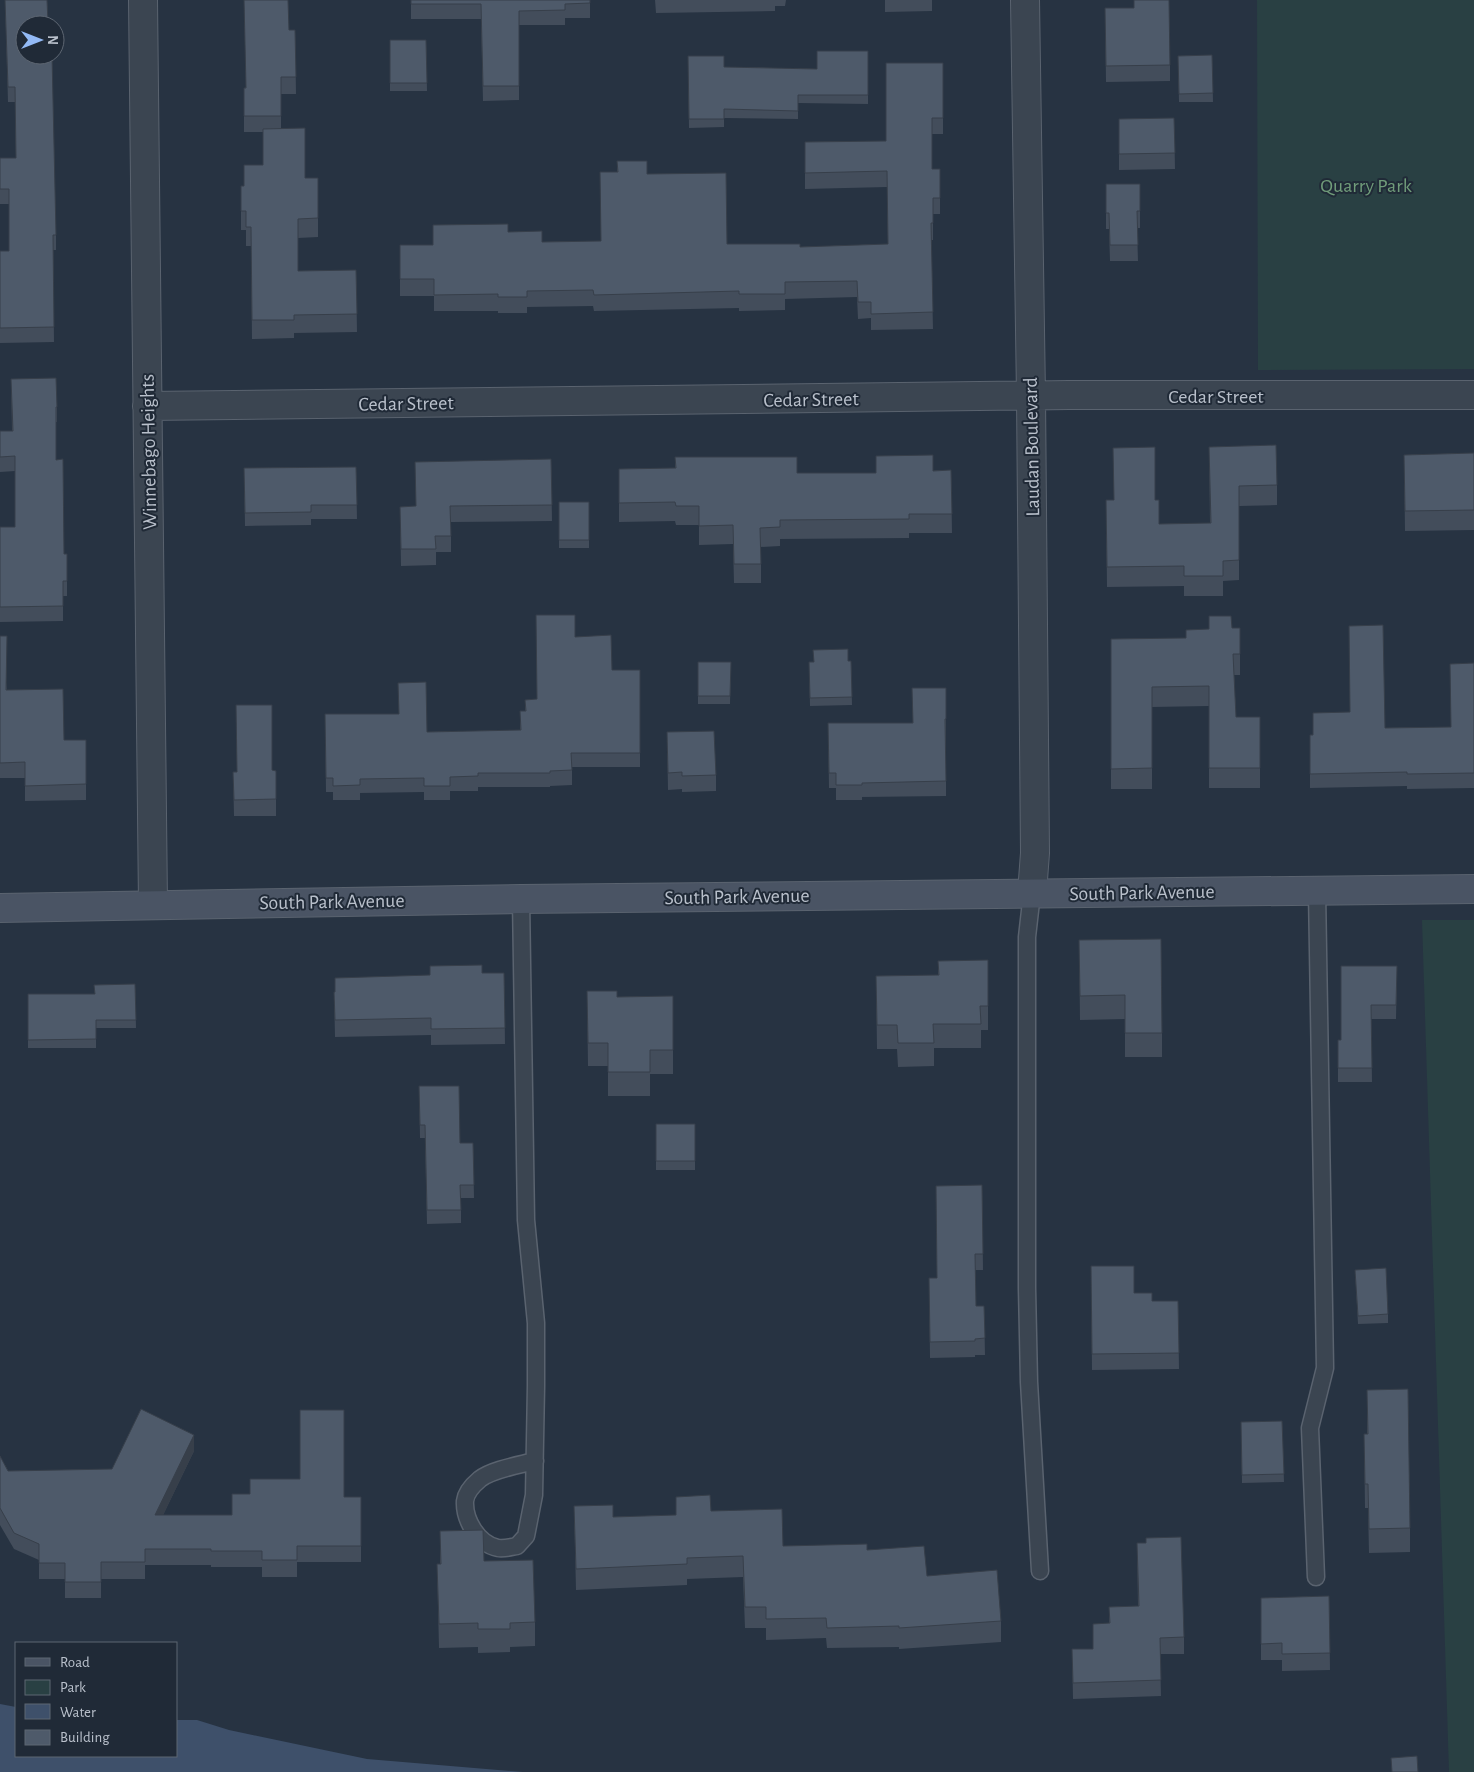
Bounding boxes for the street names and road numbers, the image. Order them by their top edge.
street label: Winnebago Heights [138,374,160,530]
street label: Laudan Boulevard [1021,377,1043,517]
street label: Cedar Street [1168,387,1264,407]
street label: Cedar Street [763,389,860,411]
street label: Cedar Street [358,393,455,415]
street label: South Park Avenue [1069,882,1215,904]
street label: South Park Avenue [664,886,810,908]
street label: South Park Avenue [259,891,405,913]

